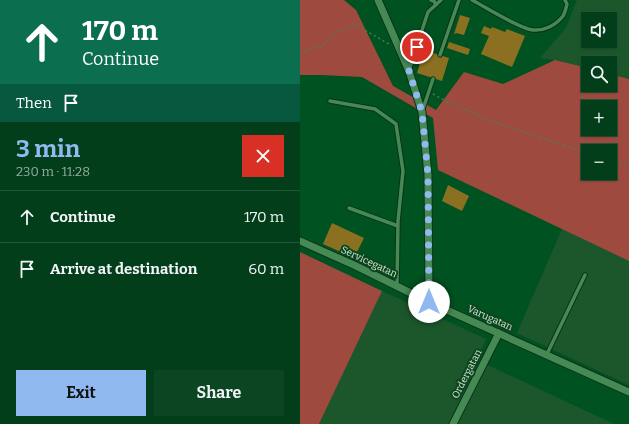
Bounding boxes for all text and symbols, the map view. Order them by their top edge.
map controls [581,12,617,180]
button: sound [581,12,617,48]
text: 170 m [82,14,158,47]
icon: ahead [16,16,68,68]
pin [400,30,434,64]
icon: arrive [406,36,428,58]
text: Continue [82,48,159,70]
button: search [581,56,617,92]
icon: arrive [60,92,82,114]
text: Then [16,94,52,112]
button: + [581,100,617,136]
text: 3 min [16,135,80,163]
button: close [242,135,284,177]
button: − [581,144,617,180]
text: 230 m · 11:28 [16,164,90,179]
icon: ahead [16,206,38,228]
text: Continue [50,208,116,226]
text: 170 m [244,208,284,226]
street label: Servicegatan [339,244,400,281]
icon: arrive [16,258,38,280]
text: Arrive at destination [50,260,197,278]
text: 60 m [248,260,284,278]
position arrow [408,281,450,323]
street label: Varugatan [465,303,515,334]
street label: Ordergatan [450,347,485,400]
button: Exit [16,370,146,416]
button: Share [154,370,284,416]

